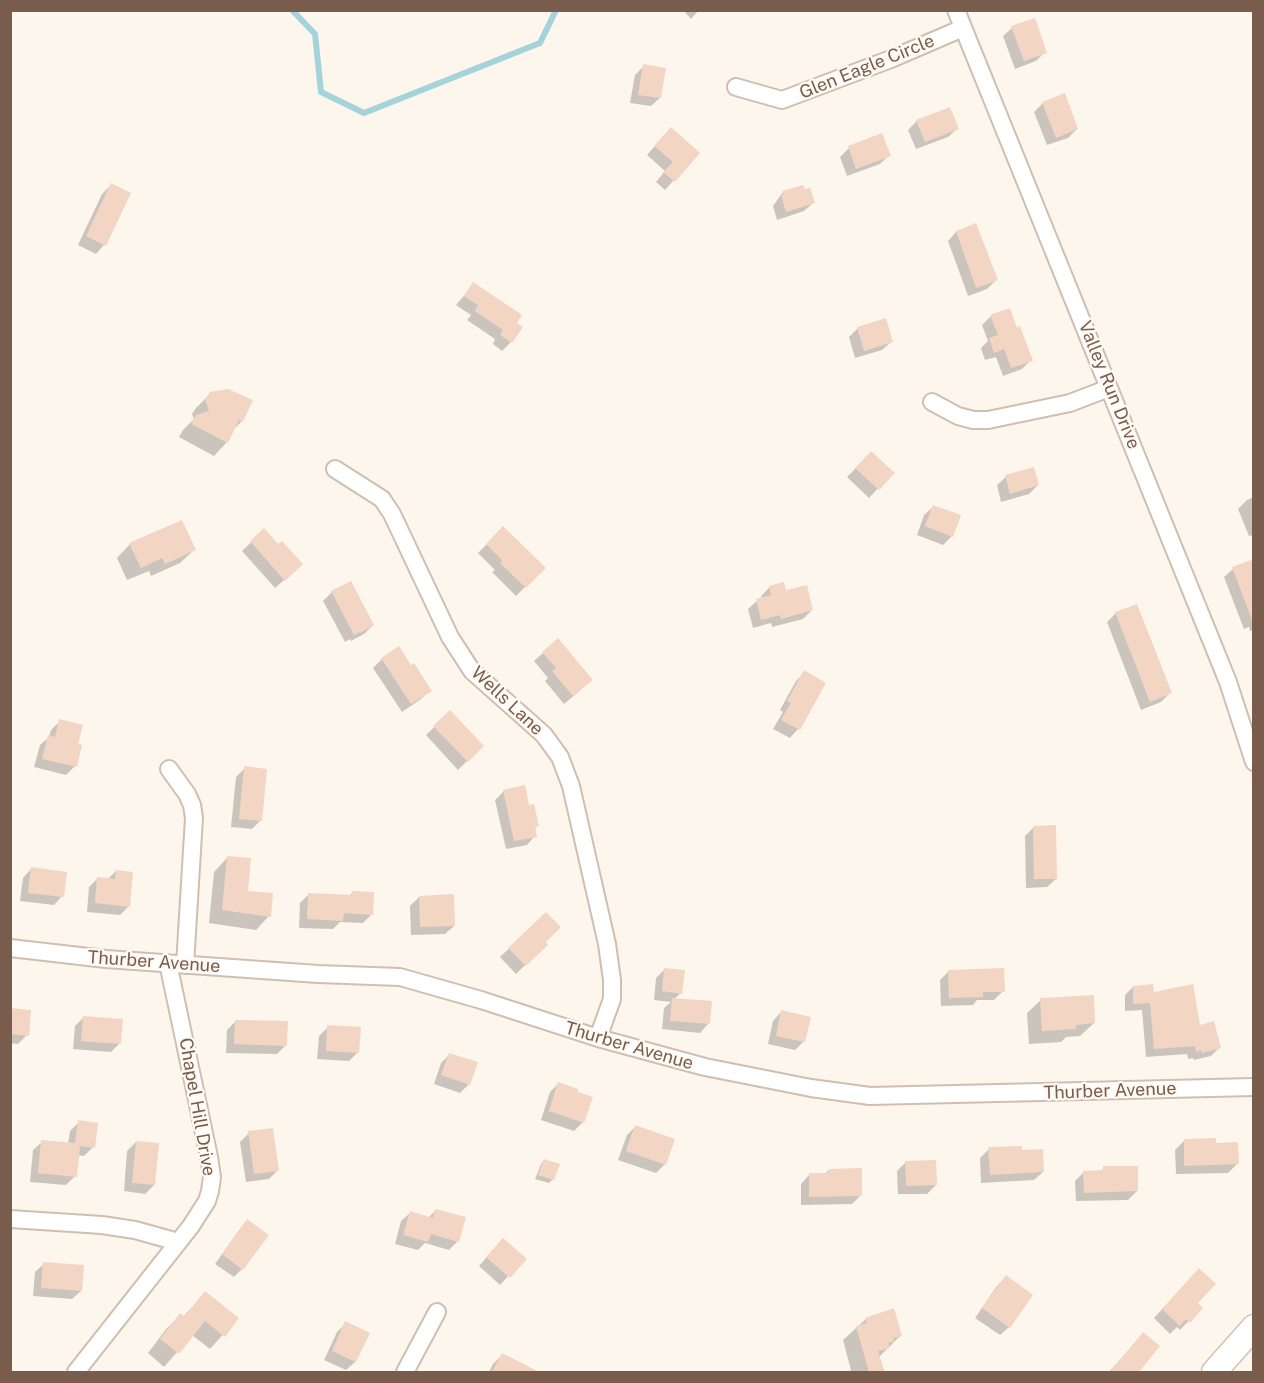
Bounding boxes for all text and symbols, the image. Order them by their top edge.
street label: Glen Eagle Circle [796,30,938,104]
street label: Valley Run Drive [1074,318,1144,452]
street label: Wells Lane [466,662,548,740]
street label: Thurber Avenue [87,947,221,977]
street label: Thurber Avenue [562,1017,696,1075]
street label: Chapel Hill Drive [174,1036,220,1178]
street label: Thurber Avenue [1043,1078,1177,1104]

